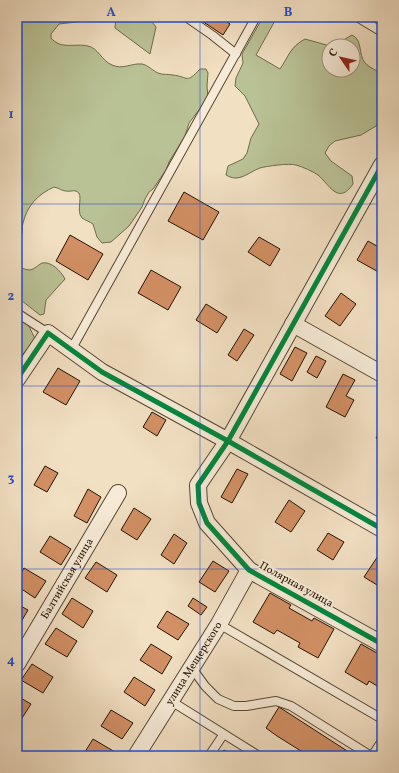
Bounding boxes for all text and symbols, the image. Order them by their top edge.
text: A [106,4,116,22]
text: B [284,4,293,22]
north arrow [321,38,361,78]
text: С [326,46,342,60]
text: 1 [8,106,14,124]
text: 2 [8,288,15,306]
text: 3 [8,470,15,488]
street label: Балтийская улица [38,535,97,622]
street label: Полярная улица [256,558,336,612]
street label: улица Мещерского [162,619,226,708]
text: 4 [7,652,15,670]

